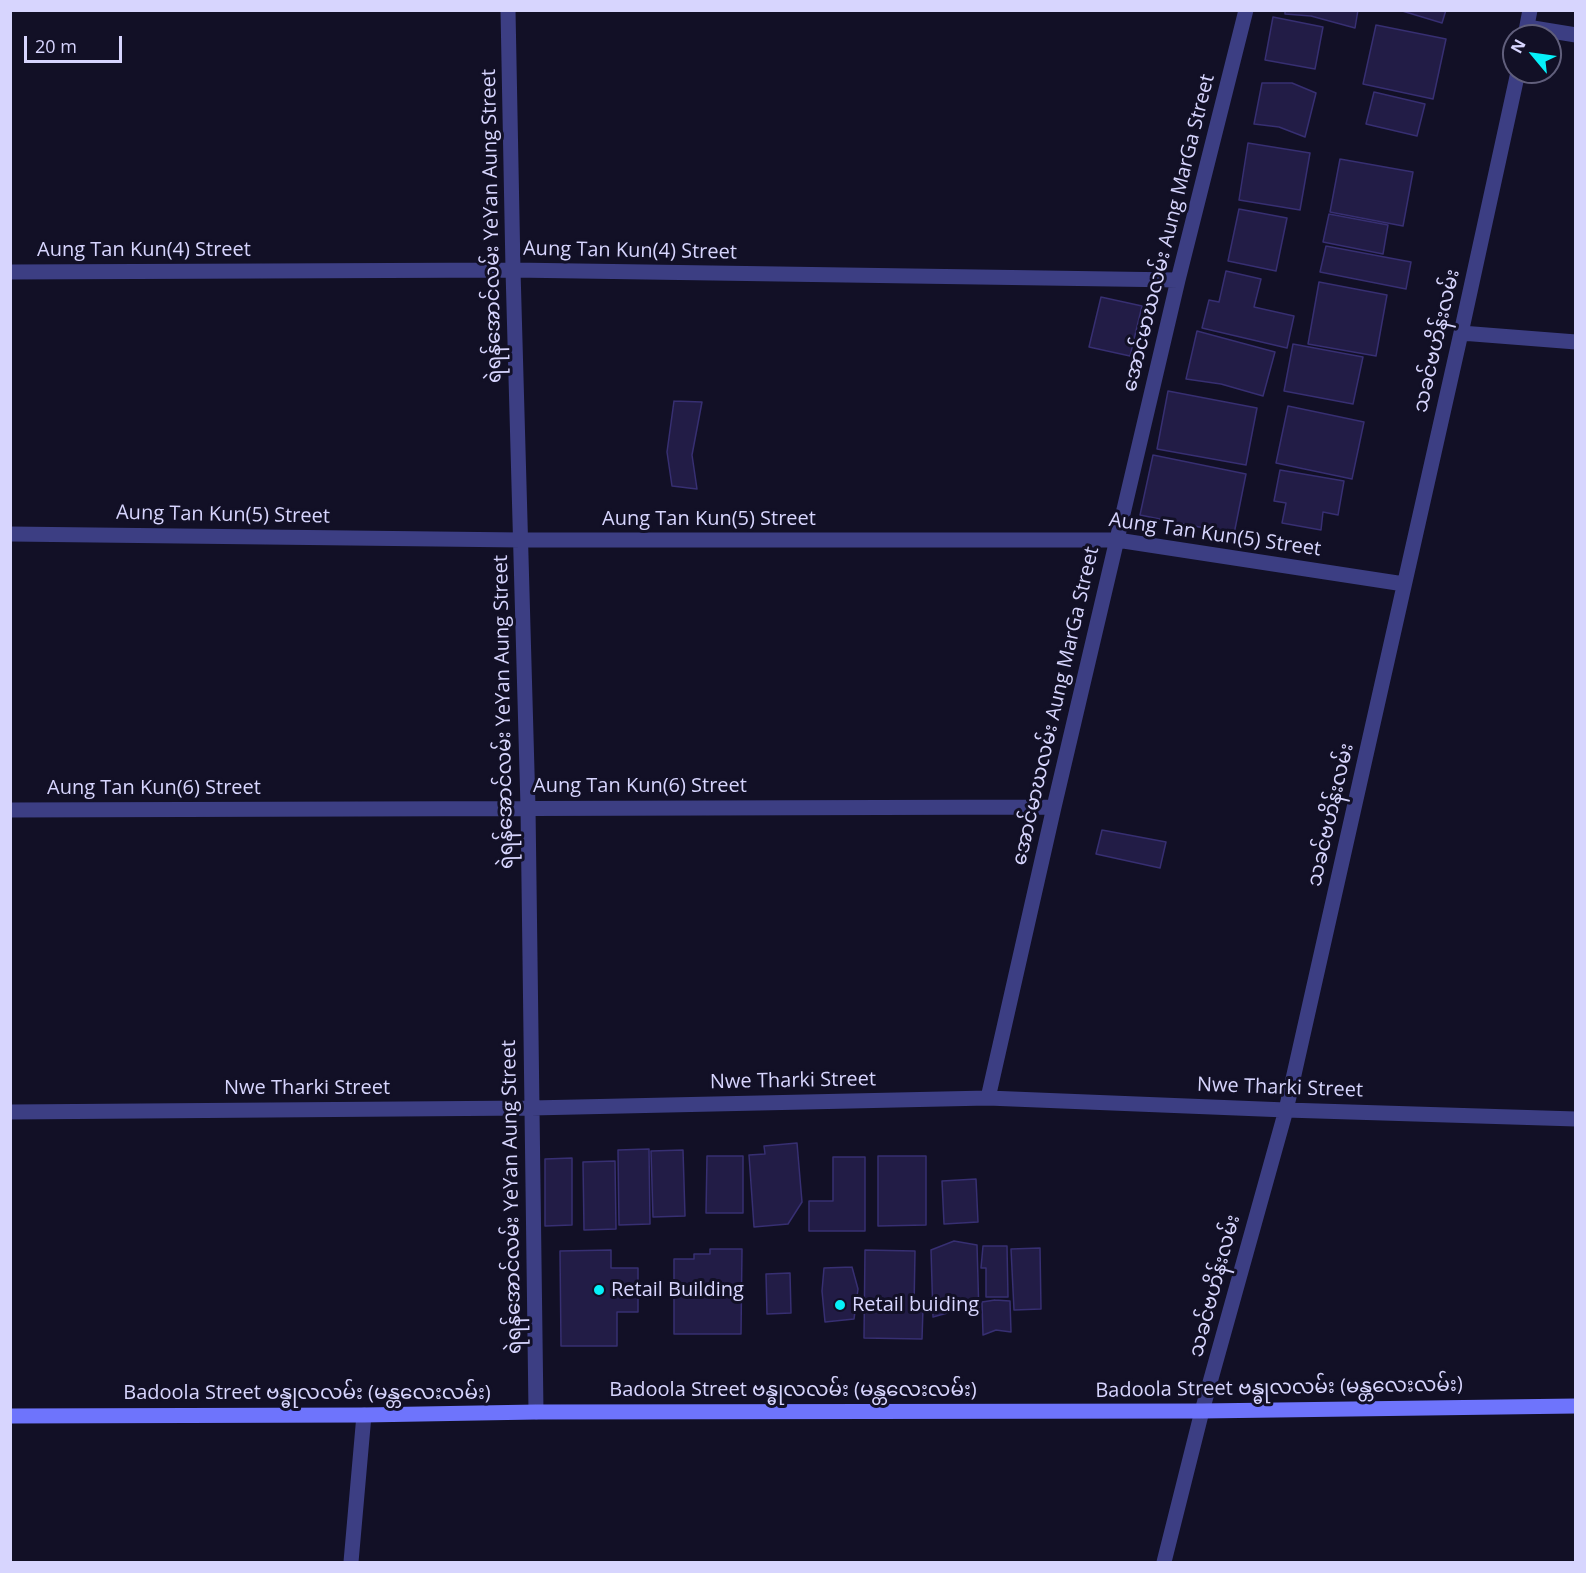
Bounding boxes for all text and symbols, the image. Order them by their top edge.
scale bar [27,24,124,62]
north arrow [1502,24,1562,84]
text: 20 m [35,34,77,58]
text: N [1505,35,1531,57]
street label: ရဲရန်အောင်လမ်း YeYan Aung Street [477,69,507,383]
street label: အောင်မာဃလမ်း Aung MarGa Street [1118,72,1220,394]
street label: Aung Tan Kun(4) Street [523,237,737,265]
street label: Aung Tan Kun(4) Street [37,238,251,262]
street label: သခင်ဗဟိန်းလမ်း [1409,267,1465,415]
street label: Aung Tan Kun(5) Street [116,501,330,529]
street label: Aung Tan Kun(5) Street [602,507,816,531]
street label: Aung Tan Kun(5) Street [1107,508,1323,562]
street label: အောင်မာဃလမ်း Aung MarGa Street [1008,544,1104,868]
street label: ရဲရန်အောင်လမ်း YeYan Aung Street [489,555,519,869]
street label: သခင်ဗဟိန်းလမ်း [1303,741,1359,889]
street label: Aung Tan Kun(6) Street [533,774,747,798]
street label: Aung Tan Kun(6) Street [47,776,261,800]
street label: ရဲရန်အောင်လမ်း YeYan Aung Street [497,1040,527,1354]
street label: Nwe Tharki Street [710,1068,876,1094]
street label: Nwe Tharki Street [1197,1073,1363,1103]
street label: Nwe Tharki Street [224,1076,390,1100]
street label: သခင်ဗဟိန်းလမ်း [1184,1212,1246,1360]
place label: Retail Building [611,1278,744,1302]
marker: Retail Building [592,1283,606,1297]
place label: Retail buiding [852,1293,979,1317]
marker: Retail buiding [833,1298,847,1312]
street label: Badoola Street ဗန္ဓုလလမ်း (မန္တလေးလမ်း) [1095,1373,1463,1403]
street label: Badoola Street ဗန္ဓုလလမ်း (မန္တလေးလမ်း) [609,1378,977,1402]
street label: Badoola Street ဗန္ဓုလလမ်း (မန္တလေးလမ်း) [123,1381,491,1405]

